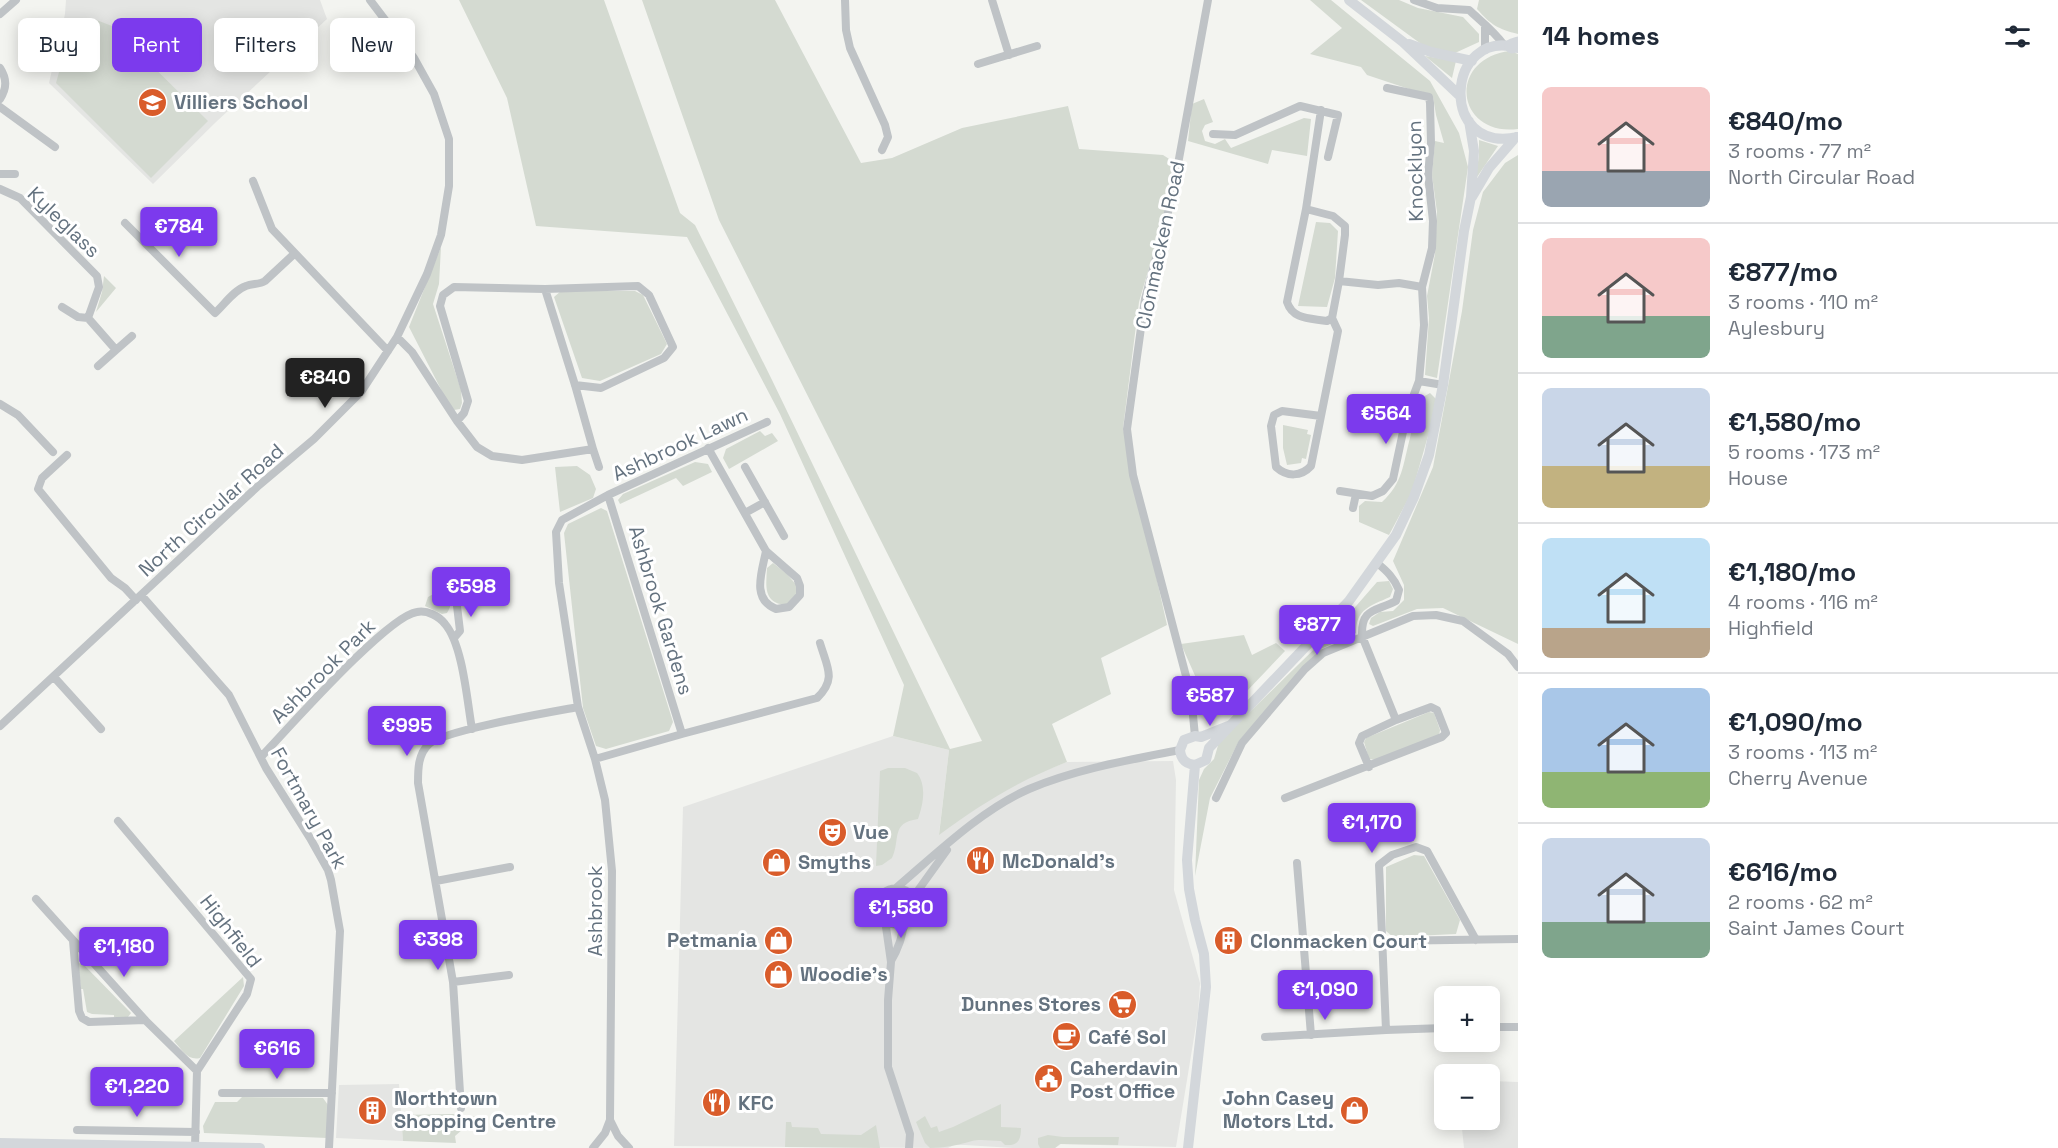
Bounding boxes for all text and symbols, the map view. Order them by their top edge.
chip: Buy [18,18,100,72]
chip: Rent [112,18,202,72]
chip: Filters [214,18,318,72]
chip: New [330,18,415,72]
text: 14 homes [1542,19,1660,53]
icon: filters [2001,20,2034,53]
school or university icon: Villiers School [137,86,169,118]
place label: Villiers School [174,89,308,115]
text: €840/mo [1728,104,1843,138]
icon: home [1590,111,1662,183]
street label: Knocklyon [1401,120,1429,222]
text: 3 rooms · 77 m² [1728,138,1871,164]
street label: Clonmacken Road [1129,159,1191,331]
text: North Circular Road [1728,164,1915,190]
street label: Kyleglass [22,181,106,263]
pin: €784 [143,207,215,258]
text: €784 [154,213,204,239]
text: €877/mo [1728,255,1838,289]
icon: home [1590,262,1662,334]
text: 3 rooms · 110 m² [1728,289,1878,315]
text: Aylesbury [1728,315,1825,341]
pin: €840 [289,358,361,409]
text: €840 [299,364,351,390]
pin: €564 [1350,394,1422,445]
text: €564 [1361,400,1411,426]
street label: Ashbrook Lawn [608,401,752,487]
text: €1,580/mo [1728,405,1861,439]
icon: home [1590,412,1662,484]
street label: North Circular Road [133,438,289,582]
text: 5 rooms · 173 m² [1728,439,1880,465]
text: House [1728,465,1788,491]
street label: Ashbrook Gardens [623,522,699,698]
text: €1,180/mo [1728,555,1856,589]
icon: home [1590,562,1662,634]
pin: €598 [435,567,507,618]
text: €598 [446,573,496,599]
text: 4 rooms · 116 m² [1728,589,1878,615]
pin: €877 [1281,605,1353,656]
text: €877 [1293,611,1341,637]
street label: Ashbrook Park [265,613,381,729]
text: Highfield [1728,615,1814,641]
pin: €587 [1174,676,1246,727]
text: €587 [1186,682,1234,708]
text: €1,090/mo [1728,705,1863,739]
pin: €995 [371,706,443,757]
text: €995 [382,712,432,738]
icon: home [1590,712,1662,784]
text: 3 rooms · 113 m² [1728,739,1877,765]
street label: Fortmary Park [265,743,353,874]
text: Cherry Avenue [1728,765,1868,791]
pin: €1,170 [1323,803,1421,854]
text: €1,170 [1342,809,1402,835]
theatre icon: Vue [816,816,848,848]
place label: Vue [853,819,889,845]
restaurant icon: McDonald's [965,845,997,877]
shop icon: Smyths [761,846,793,878]
place label: McDonald's [1002,848,1115,874]
place label: Smyths [798,849,871,875]
text: €616/mo [1728,855,1838,889]
icon: home [1590,862,1662,934]
street label: Ashbrook [582,865,608,956]
pin: €1,580 [852,888,950,939]
street label: Highfield [194,889,268,973]
text: 2 rooms · 62 m² [1728,889,1873,915]
text: €1,580 [868,894,934,920]
text: Saint James Court [1728,915,1905,941]
pin: €398 [402,920,474,971]
shop icon: Petmania [762,924,794,956]
building icon: Clonmacken Court [1213,925,1245,957]
text: €398 [413,926,463,952]
pin: €1,180 [75,927,173,978]
place label: Petmania [667,927,757,953]
place label: Clonmacken Court [1250,928,1427,954]
text: €1,180 [93,933,155,959]
shop icon: Woodie's [763,958,795,990]
place label: Woodie's [800,961,888,987]
pin: €1,090 [1276,970,1374,1021]
text: €1,090 [1292,976,1358,1002]
map controls [1434,986,1500,1130]
button: + [1434,986,1500,1052]
supermarket icon: Dunnes Stores [1106,988,1138,1020]
place label: Dunnes Stores [961,991,1101,1017]
cafe icon: Café Sol [1051,1021,1083,1053]
place label: Café Sol [1088,1024,1166,1050]
pin: €616 [241,1029,313,1080]
text: €616 [253,1035,301,1061]
place label: Caherdavin Post Office [1070,1055,1178,1104]
public building icon: Caherdavin Post Office [1033,1063,1065,1095]
button: − [1434,1064,1500,1130]
pin: €1,220 [88,1067,186,1118]
text: €1,220 [104,1073,170,1099]
place label: Northtown Shopping Centre [394,1085,556,1134]
place label: John Casey Motors Ltd. [1222,1085,1334,1134]
restaurant icon: KFC [701,1087,733,1119]
place label: KFC [738,1090,774,1116]
building icon: Northtown Shopping Centre [357,1094,389,1126]
shop icon: John Casey Motors Ltd. [1339,1094,1371,1126]

